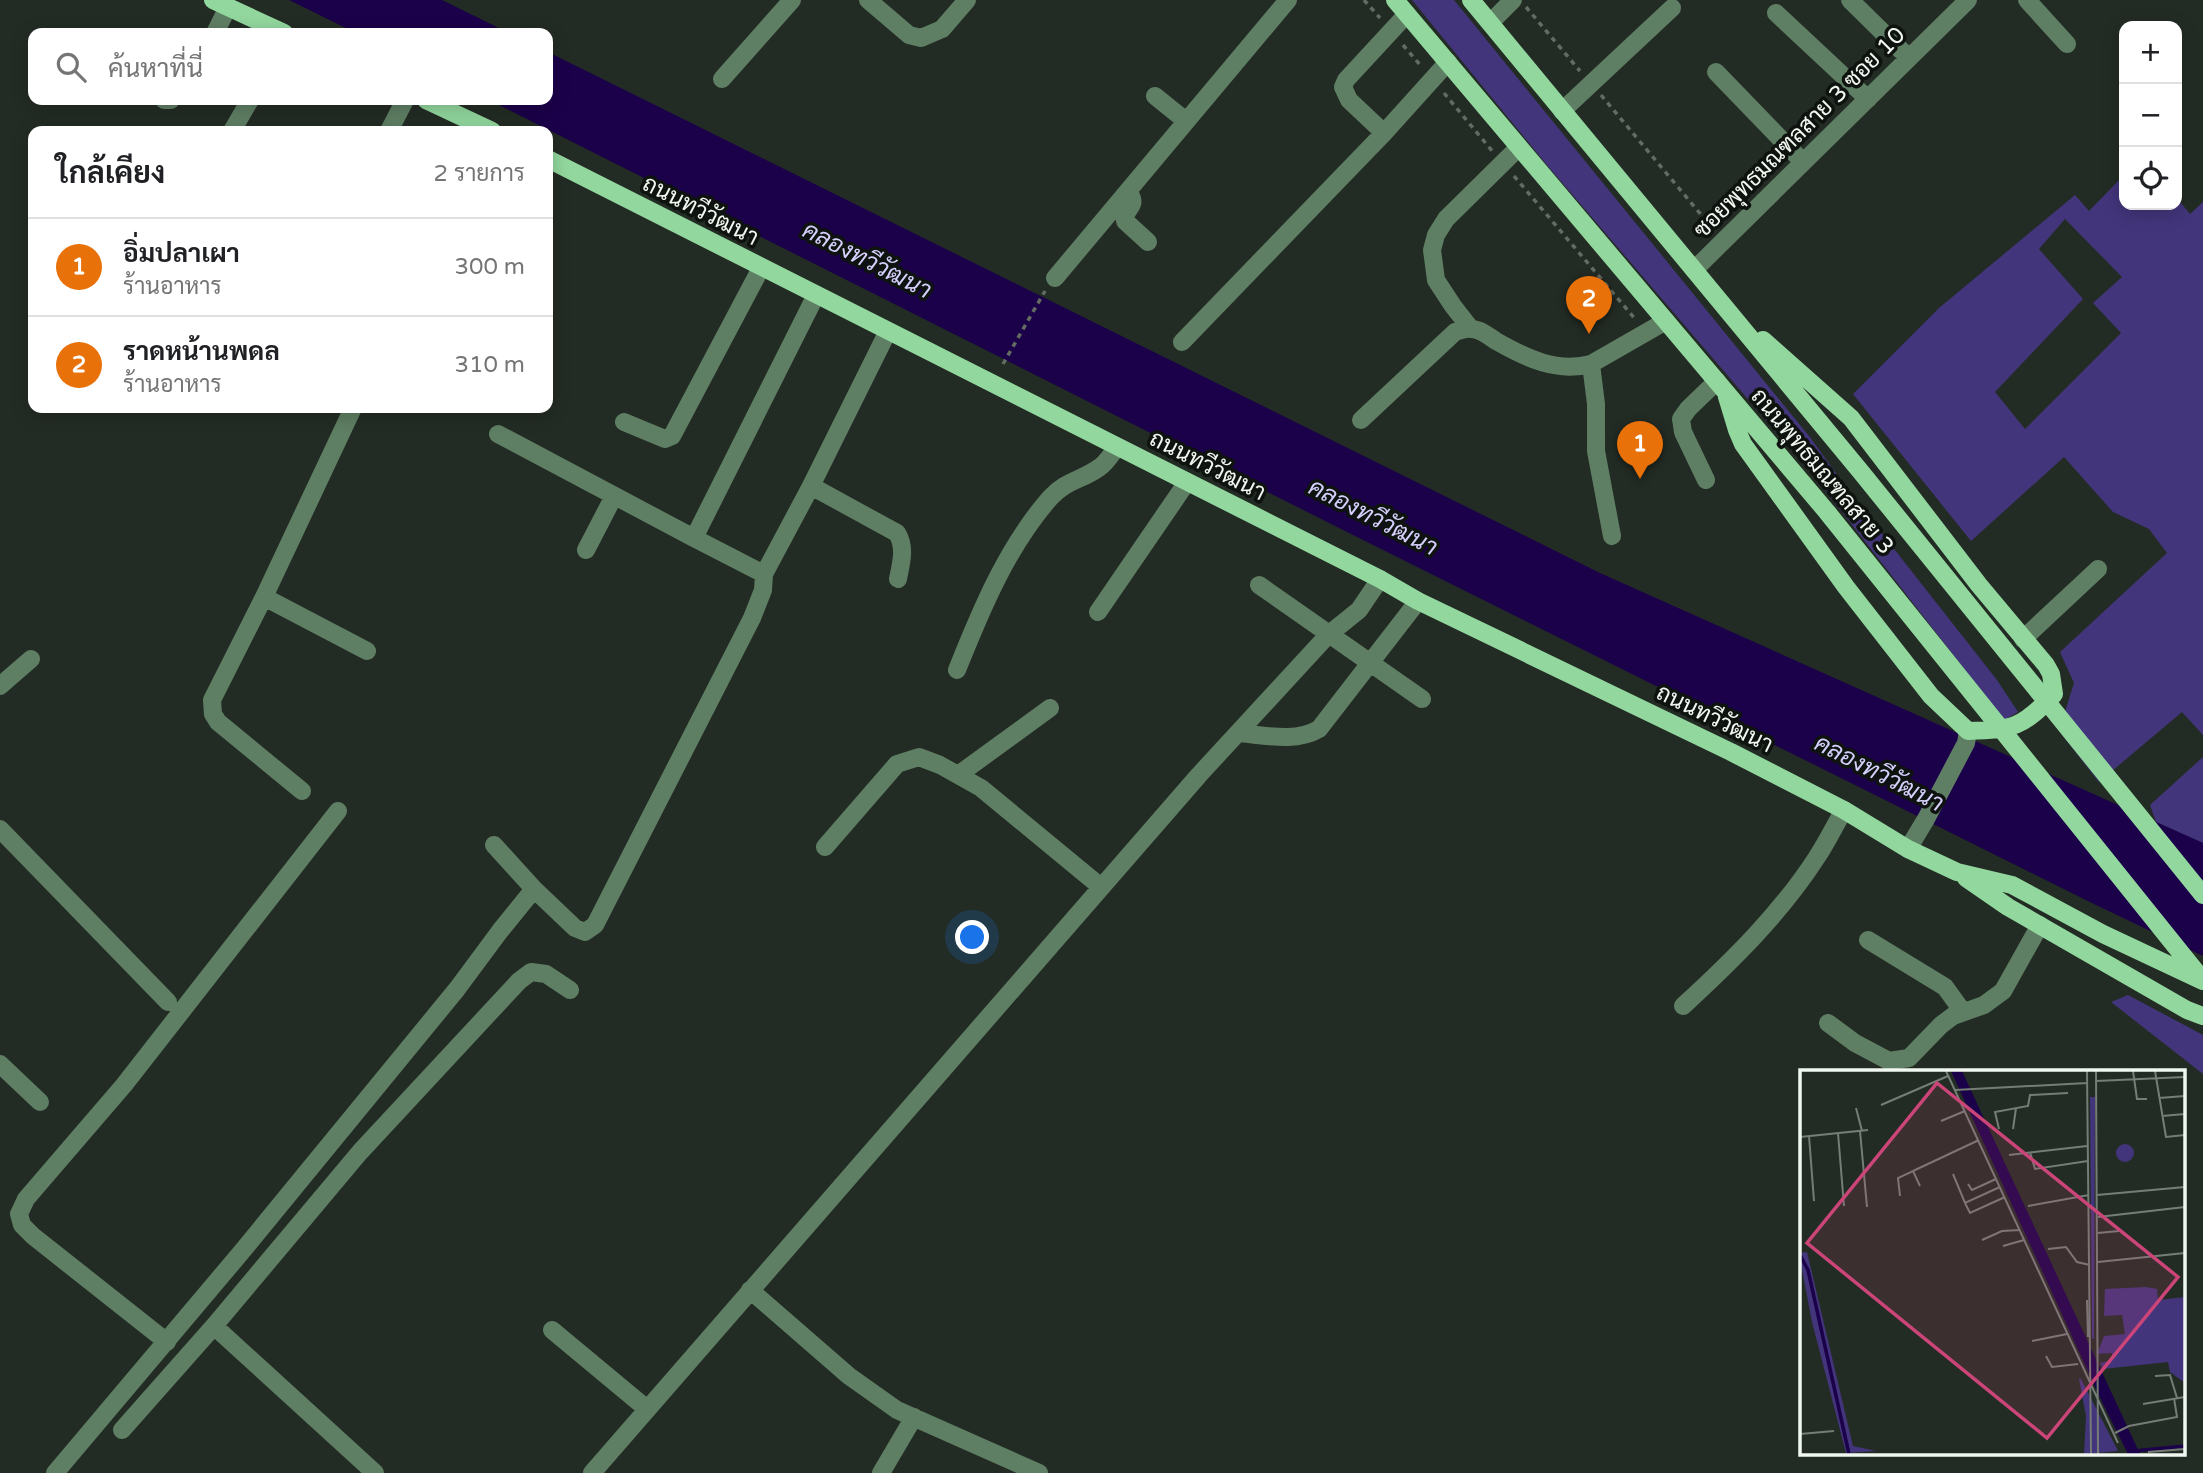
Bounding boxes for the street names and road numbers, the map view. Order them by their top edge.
street label: ซอยพุทธมณฑลสาย 3 ซอย 10 [1688,21,1912,245]
street label: ถนนทวีวัฒนา [638,168,764,252]
street label: ถนนพุทธมณฑลสาย 3 [1744,383,1900,561]
street label: ถนนทวีวัฒนา [1145,423,1271,507]
street label: ถนนทวีวัฒนา [1652,677,1778,759]

